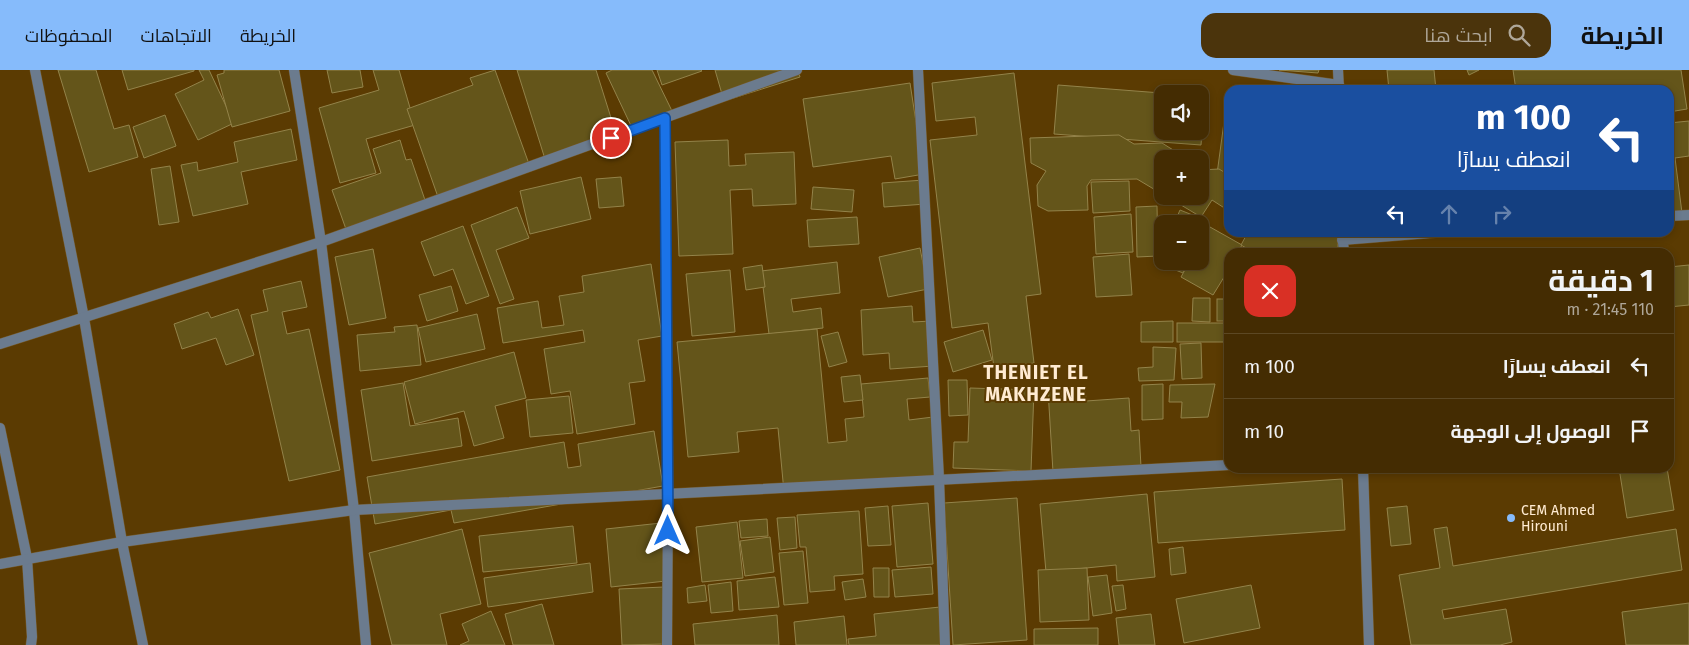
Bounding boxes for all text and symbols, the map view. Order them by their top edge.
search box [1201,13,1551,58]
icon: search [1505,21,1533,49]
text: الخريطة [1581,22,1664,50]
text: ابحث هنا [1424,24,1493,47]
text: المحفوظات [25,25,113,47]
text: الاتجاهات [141,25,212,47]
text: الخريطة [240,25,296,47]
map controls [1154,85,1209,270]
button: sound [1154,85,1209,140]
text: 100 m [1476,96,1571,138]
icon: left [1589,105,1654,170]
pin [590,117,632,159]
icon: arrive [597,124,625,152]
text: انعطف يسارًا [1457,146,1571,173]
button: + [1154,150,1209,205]
icon: left [1382,200,1410,228]
icon: ahead [1435,200,1463,228]
icon: right [1488,200,1516,228]
button: − [1154,215,1209,270]
text: 1 دقيقة [1548,263,1654,299]
button: close [1244,265,1296,317]
text: 110 m · 21:45 [1567,300,1654,319]
icon: left [1626,352,1654,380]
text: 100 m [1244,355,1295,378]
text: انعطف يسارًا [1503,355,1611,378]
district label: THENIET EL MAKHZENE [983,361,1089,406]
icon: arrive [1626,417,1654,445]
text: 10 m [1244,420,1284,443]
text: الوصول إلى الوجهة [1451,420,1611,443]
place label: CEM Ahmed Hirouni [1521,502,1595,535]
position arrow [641,504,693,556]
marker: CEM Ahmed Hirouni [1505,512,1517,524]

